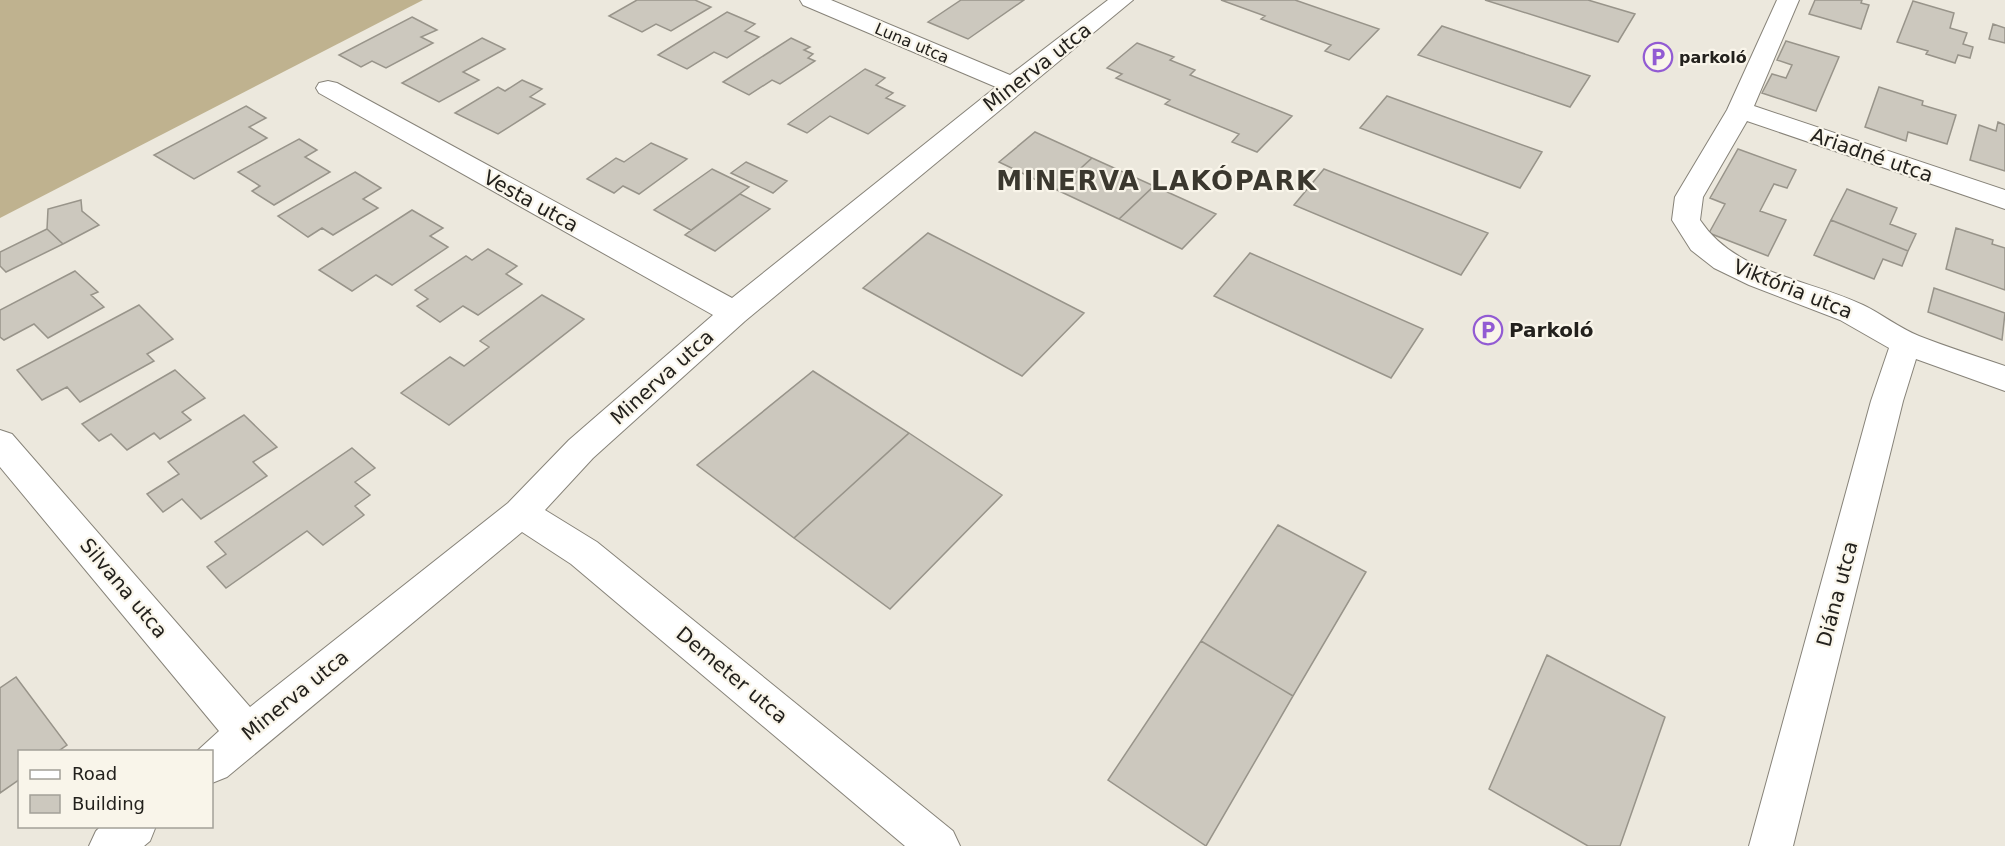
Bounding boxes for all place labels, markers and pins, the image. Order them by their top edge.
parking icon: parkoló [1642,41,1674,73]
place label: parkoló [1679,48,1747,67]
parking icon: Parkoló [1472,314,1504,346]
place label: Parkoló [1509,318,1594,342]

